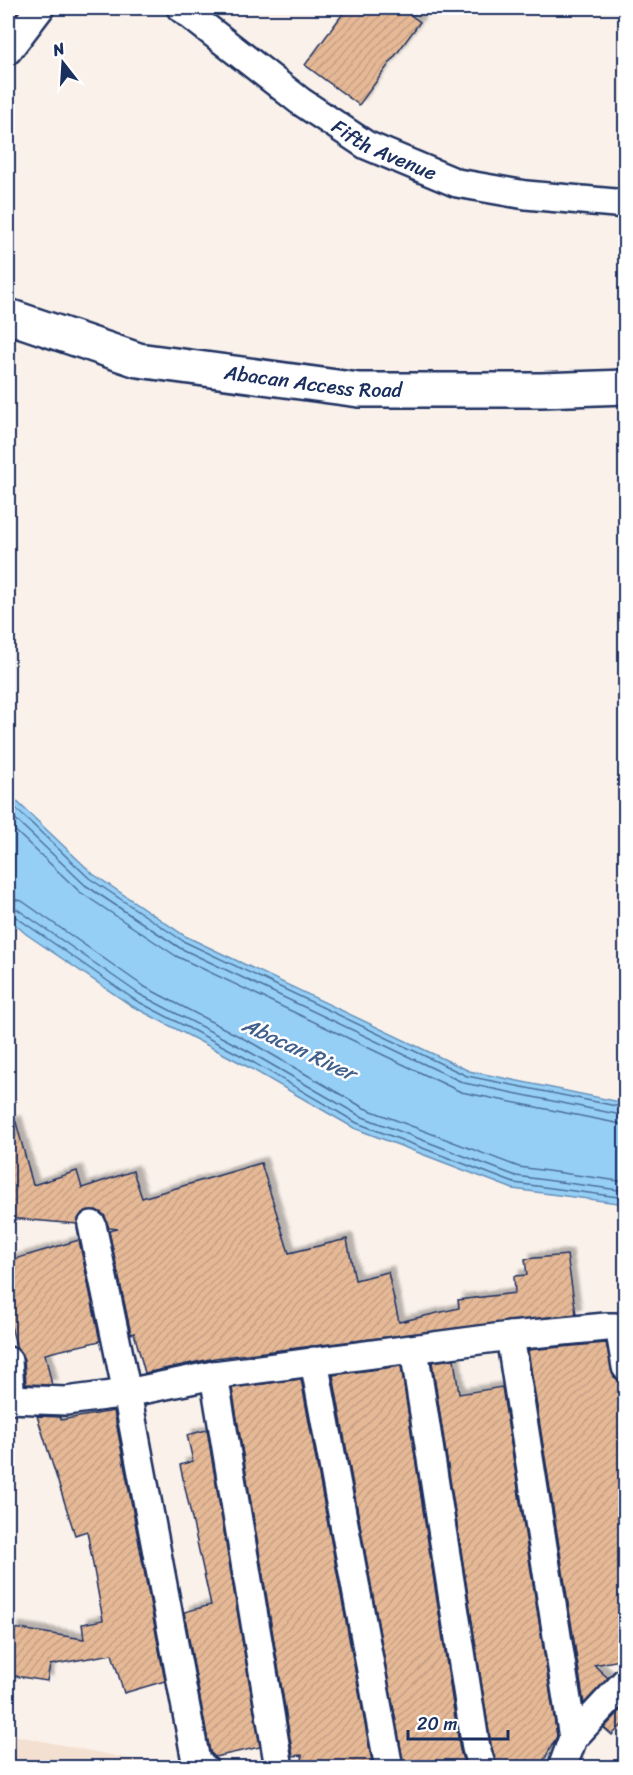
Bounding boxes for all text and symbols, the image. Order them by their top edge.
north arrow [33,33,93,93]
text: N [48,33,69,65]
street label: Fifth Avenue [325,109,442,190]
street label: Abacan Access Road [221,354,403,408]
water label: Abacan River [235,1006,366,1094]
scale bar [408,1703,508,1741]
text: 20 m [417,1708,457,1740]

